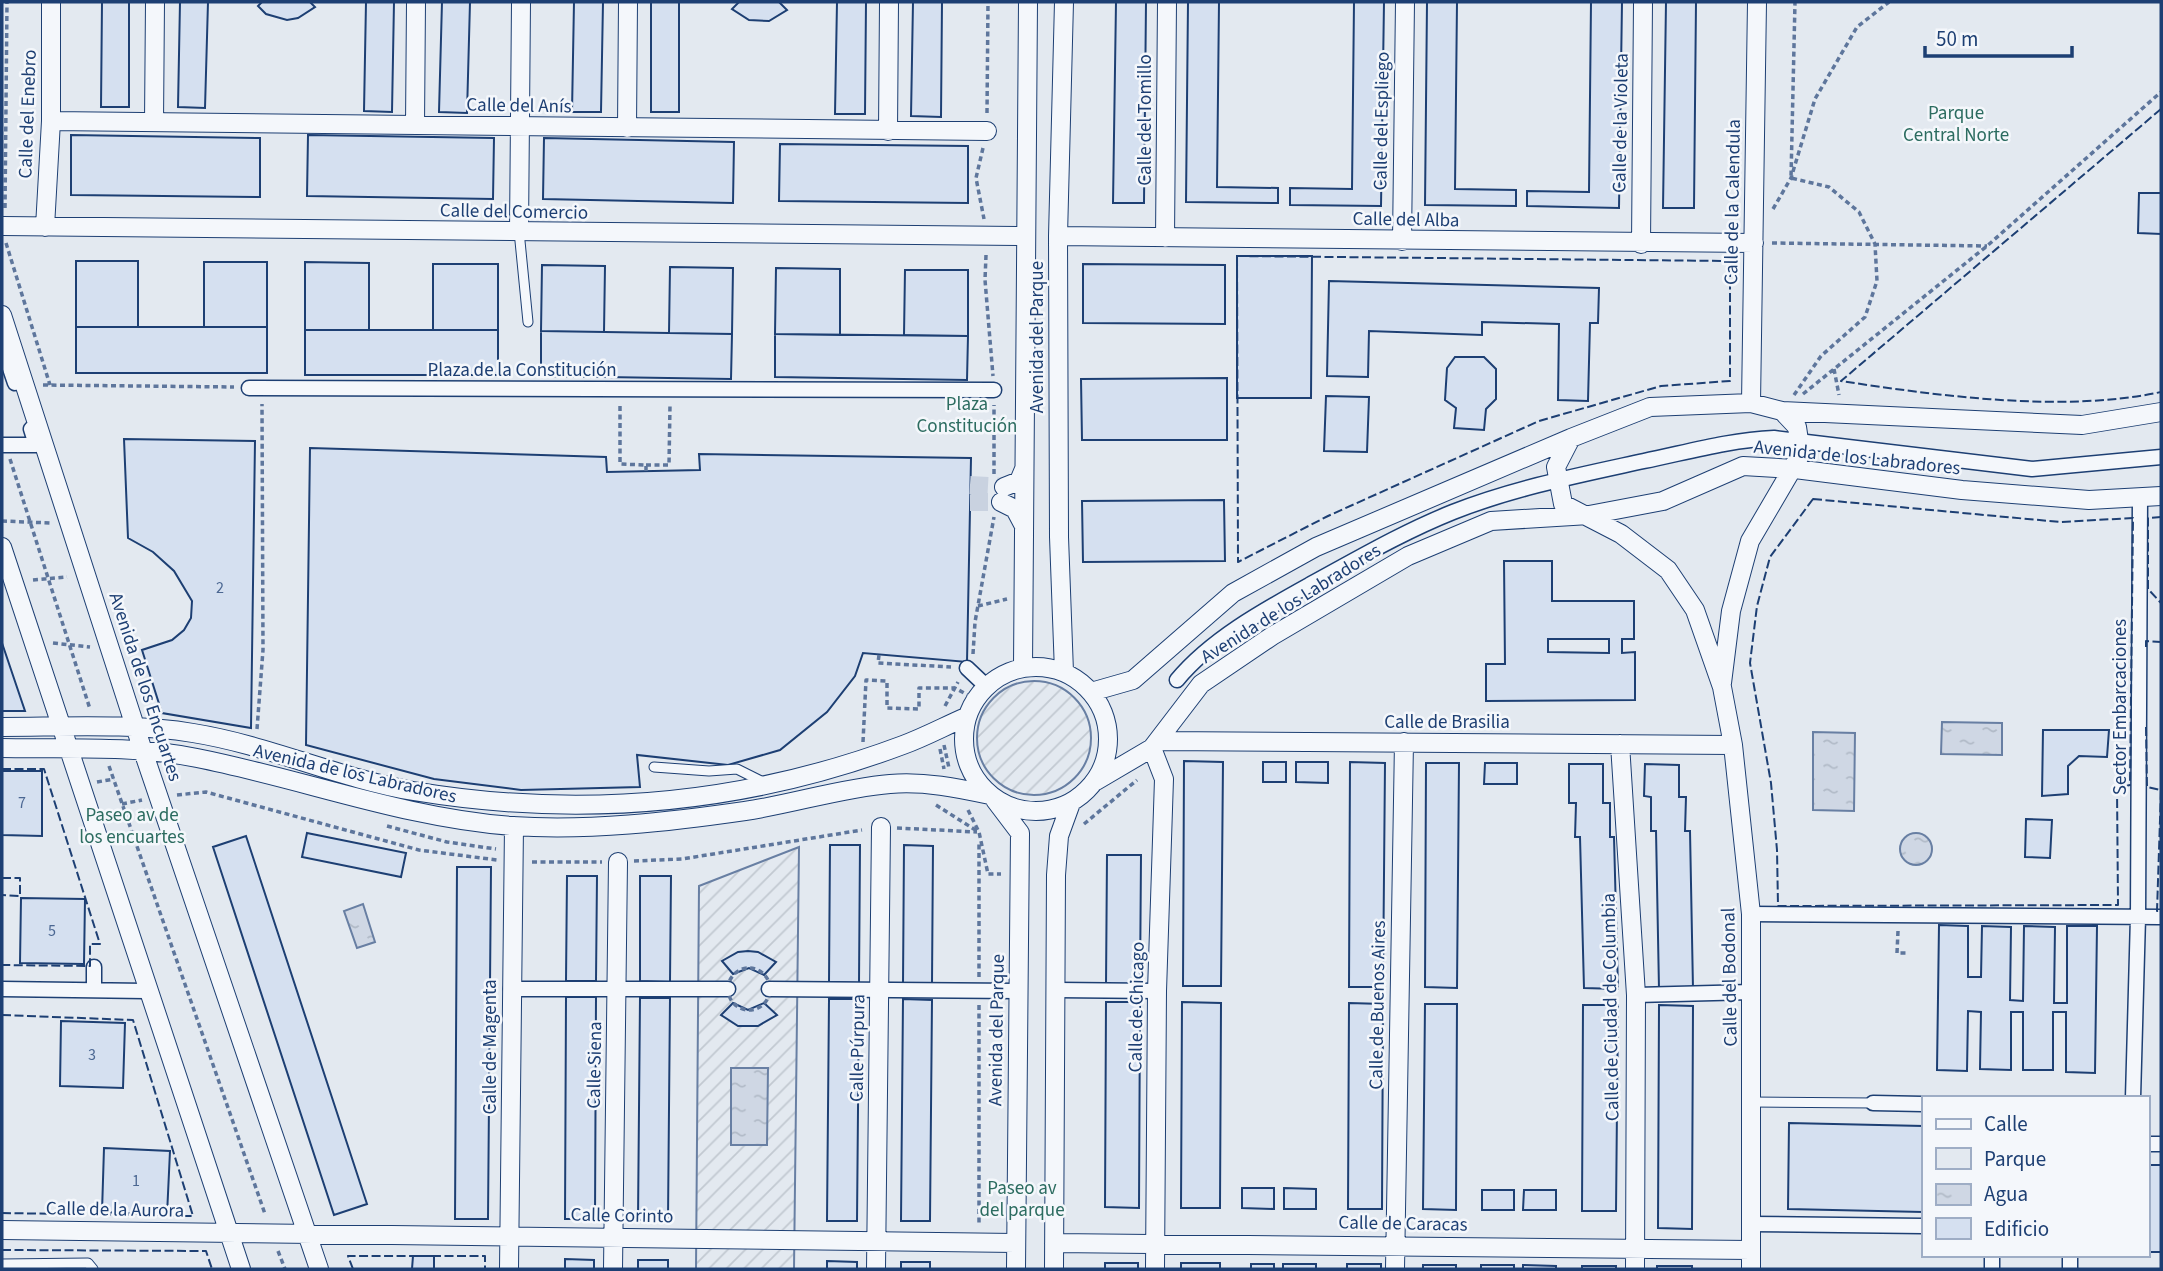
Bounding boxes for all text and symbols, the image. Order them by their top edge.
scale bar [1925,14,2072,58]
text: 50 m [1936,24,1978,54]
street label: Calle del Enebro [12,49,44,179]
street label: Calle del Espliego [1367,51,1397,191]
street label: Calle de la Violeta [1606,53,1636,193]
street label: Calle del Tomillo [1132,54,1159,186]
street label: Calle del Anís [466,92,572,120]
park label: Parque Central Norte [1903,100,2009,149]
street label: Calle de la Calendula [1718,119,1748,285]
street label: Calle del Comercio [440,197,588,227]
street label: Calle del Alba [1352,206,1460,234]
street label: Avenida del Parque [1024,261,1051,413]
street label: Plaza de la Constitución [427,357,617,384]
park label: Plaza Constitución [916,391,1018,440]
street label: Avenida de los Labradores [1752,434,1962,482]
street label: Avenida de los Labradores [1196,538,1386,670]
house number: 2 [216,577,224,599]
street label: Avenida de los Encuartes [102,589,188,785]
street label: Sector Embarcaciones [2107,619,2134,795]
street label: Calle de Brasilia [1384,709,1510,736]
street label: Avenida de los Labradores [251,737,459,811]
house number: 7 [18,792,26,814]
park label: Paseo av de los encuartes [79,802,185,851]
street label: Calle de Ciudad de Columbia [1596,893,1626,1121]
street label: Calle del Bodonal [1715,907,1745,1047]
house number: 5 [48,920,56,942]
street label: Calle de Buenos Aires [1363,920,1393,1090]
street label: Calle de Chicago [1122,941,1152,1073]
street label: Avenida del Parque [982,954,1012,1106]
street label: Calle de Magenta [477,979,504,1115]
street label: Calle Púrpura [844,994,872,1102]
street label: Calle Siena [581,1021,609,1109]
house number: 3 [88,1044,96,1066]
legend [1922,1096,2149,1257]
text: Calle [1984,1109,2028,1139]
text: Parque [1984,1144,2046,1174]
house number: 1 [132,1170,140,1192]
park label: Paseo av del parque [979,1175,1065,1224]
text: Agua [1984,1179,2028,1209]
street label: Calle de la Aurora [46,1195,184,1225]
street label: Calle Corinto [570,1202,674,1230]
street label: Calle de Caracas [1338,1209,1468,1239]
text: Edificio [1984,1214,2049,1244]

